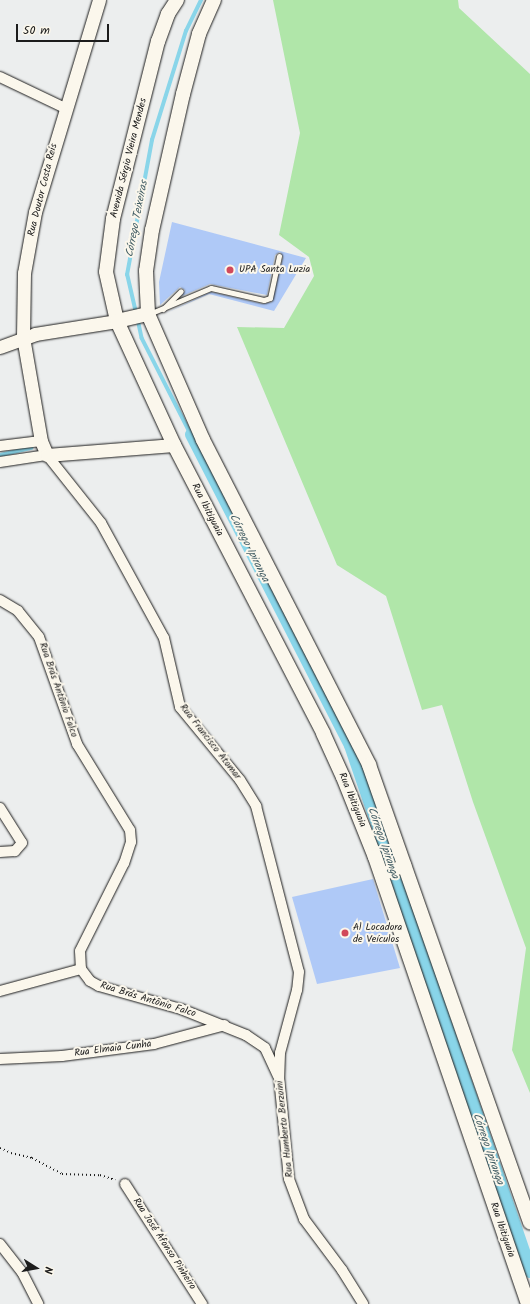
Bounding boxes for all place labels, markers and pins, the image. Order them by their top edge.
marker: UPA Santa Luzia [224,264,236,276]
place label: UPA Santa Luzia [239,264,310,276]
place label: Al Locadora de Veículos [353,921,402,944]
marker: Al Locadora de Veículos [340,928,350,938]

